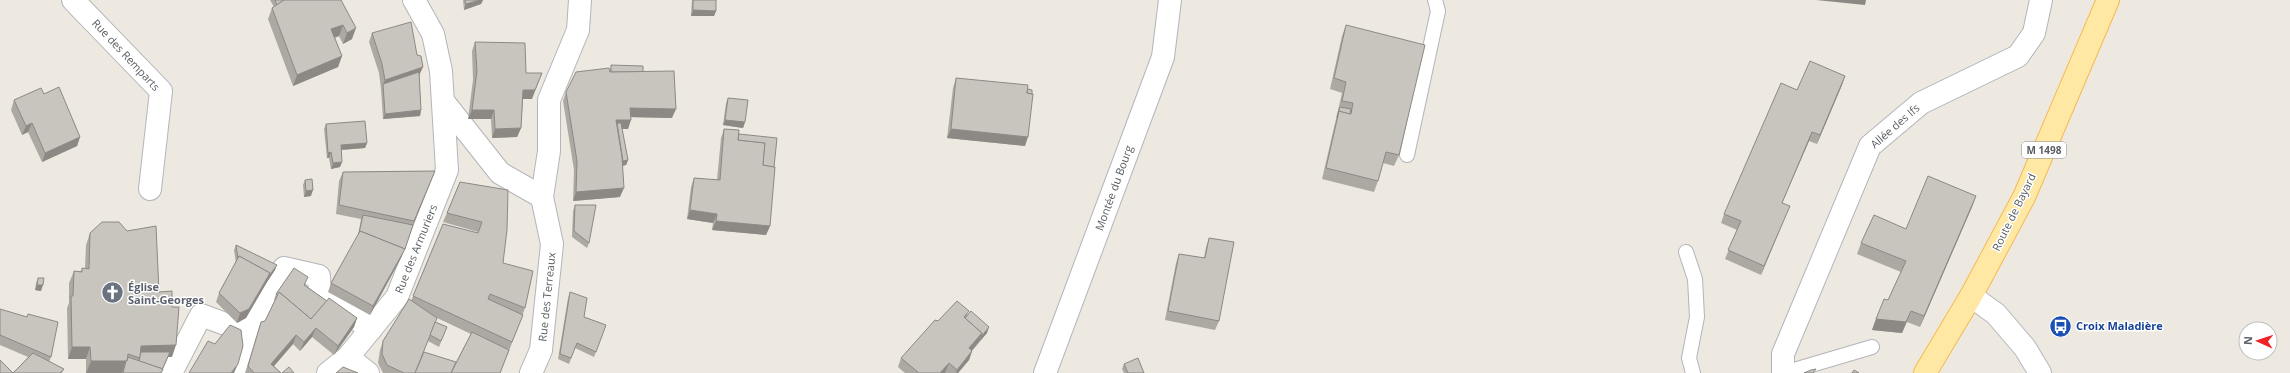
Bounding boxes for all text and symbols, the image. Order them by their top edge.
street label: Rue des Remparts [89,15,164,94]
street label: Allée des Ifs [1867,100,1923,151]
road number: M 1498 [2022,142,2066,158]
street label: Montée du Bourg [1091,143,1136,233]
street label: Route de Bayard [1988,170,2039,253]
street label: Rue des Armuriers [391,202,440,296]
street label: Rue des Terreaux [534,251,559,342]
place label: Église Saint-Georges [128,279,205,307]
church icon: Église Saint-Georges [99,280,125,306]
bus stop icon: Croix Maladière [2048,313,2074,339]
place label: Croix Maladière [2076,318,2163,333]
north arrow [2238,321,2278,361]
text: N [2240,336,2255,345]

